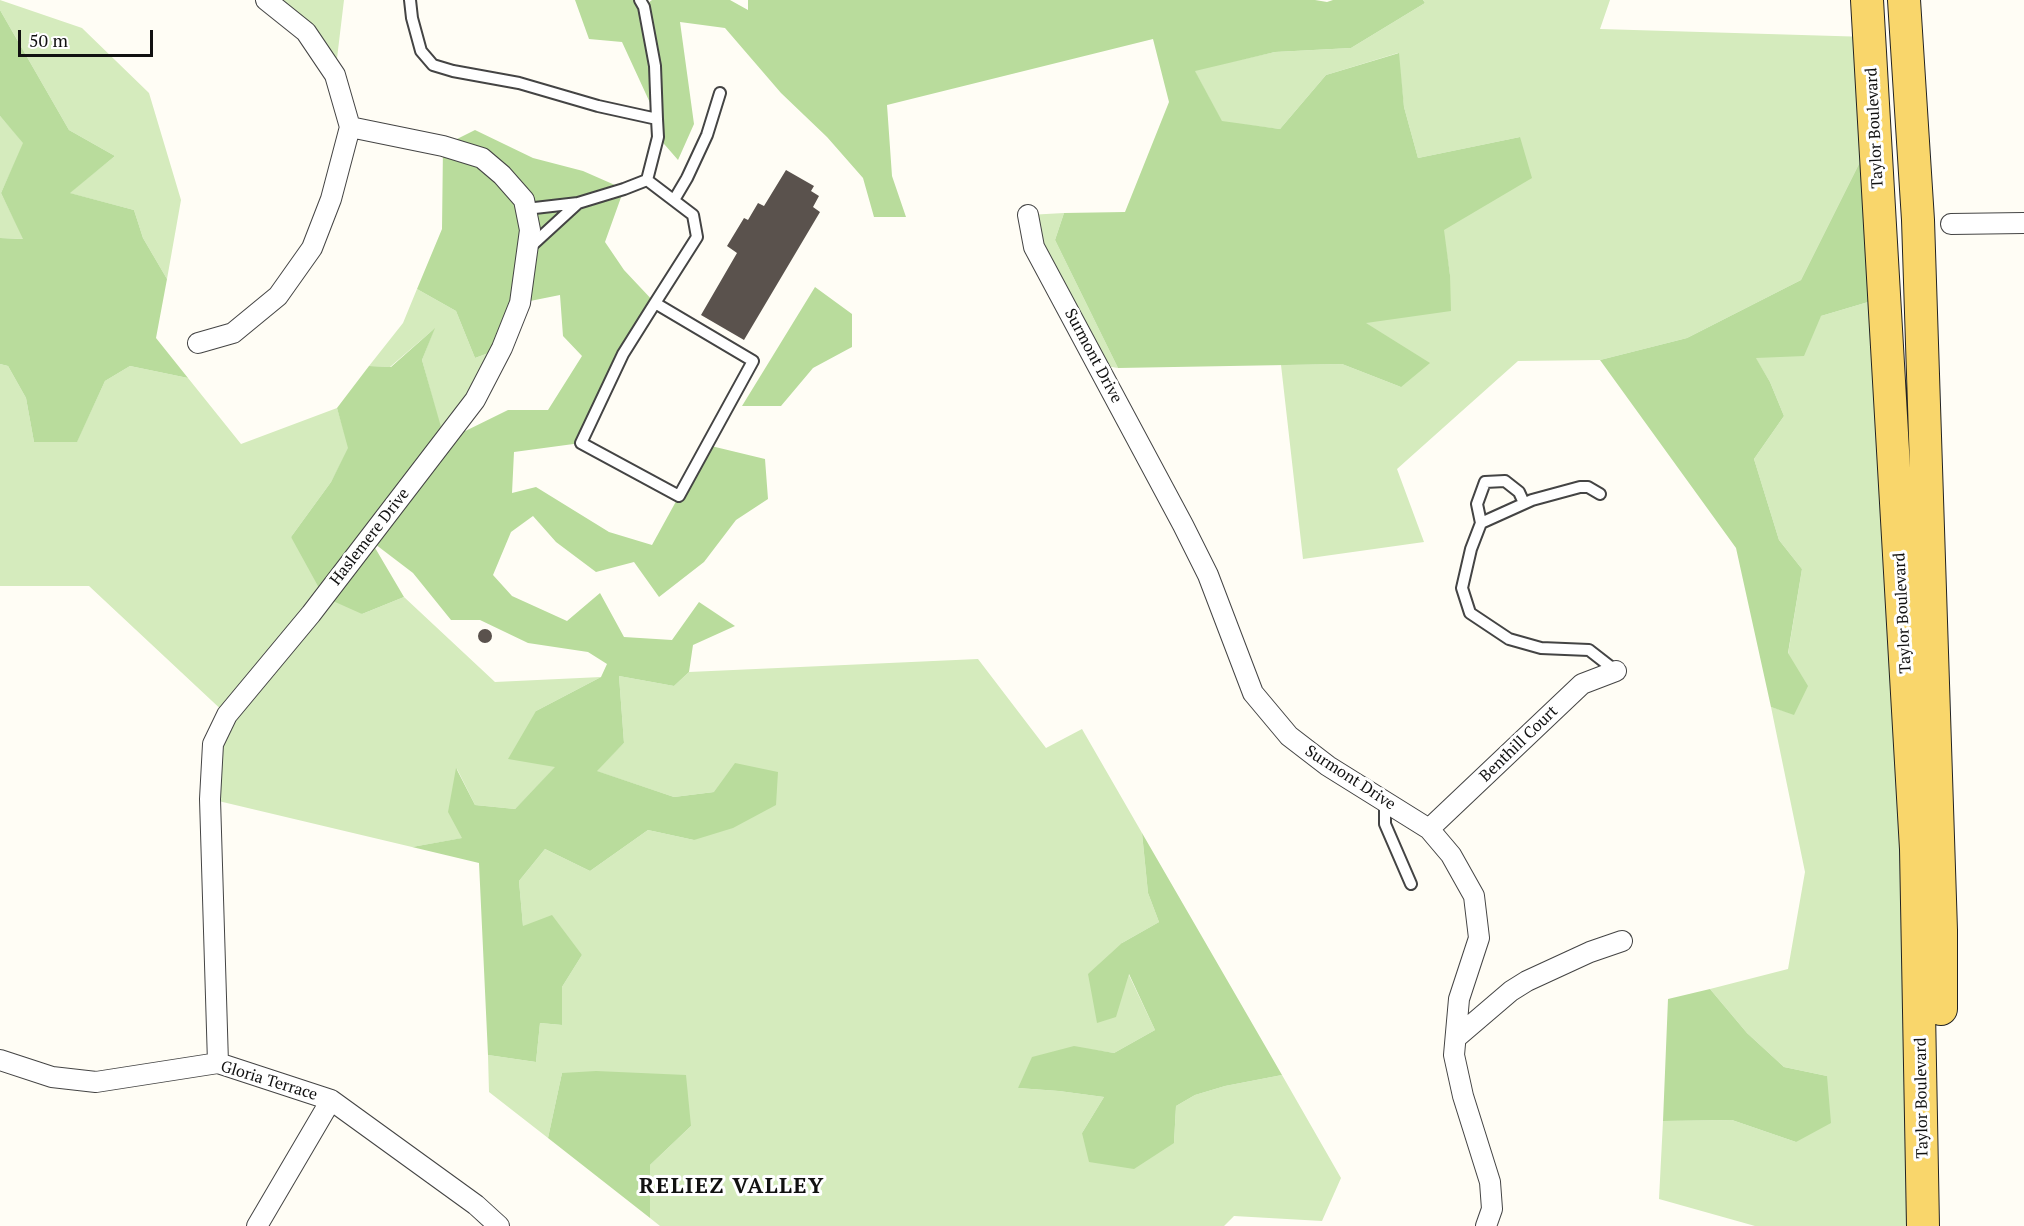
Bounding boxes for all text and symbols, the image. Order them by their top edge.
scale bar [21,18,156,56]
text: 50 m [29,28,68,52]
street label: Taylor Boulevard [1862,67,1888,189]
street label: Surmont Drive [1060,306,1126,406]
street label: Haslemere Drive [326,485,414,589]
street label: Taylor Boulevard [1890,552,1916,674]
street label: Benthill Court [1476,702,1562,786]
street label: Surmont Drive [1301,742,1399,814]
street label: Taylor Boulevard [1911,1037,1933,1159]
street label: Gloria Terrace [218,1057,320,1105]
district label: RELIEZ VALLEY [639,1174,825,1200]

